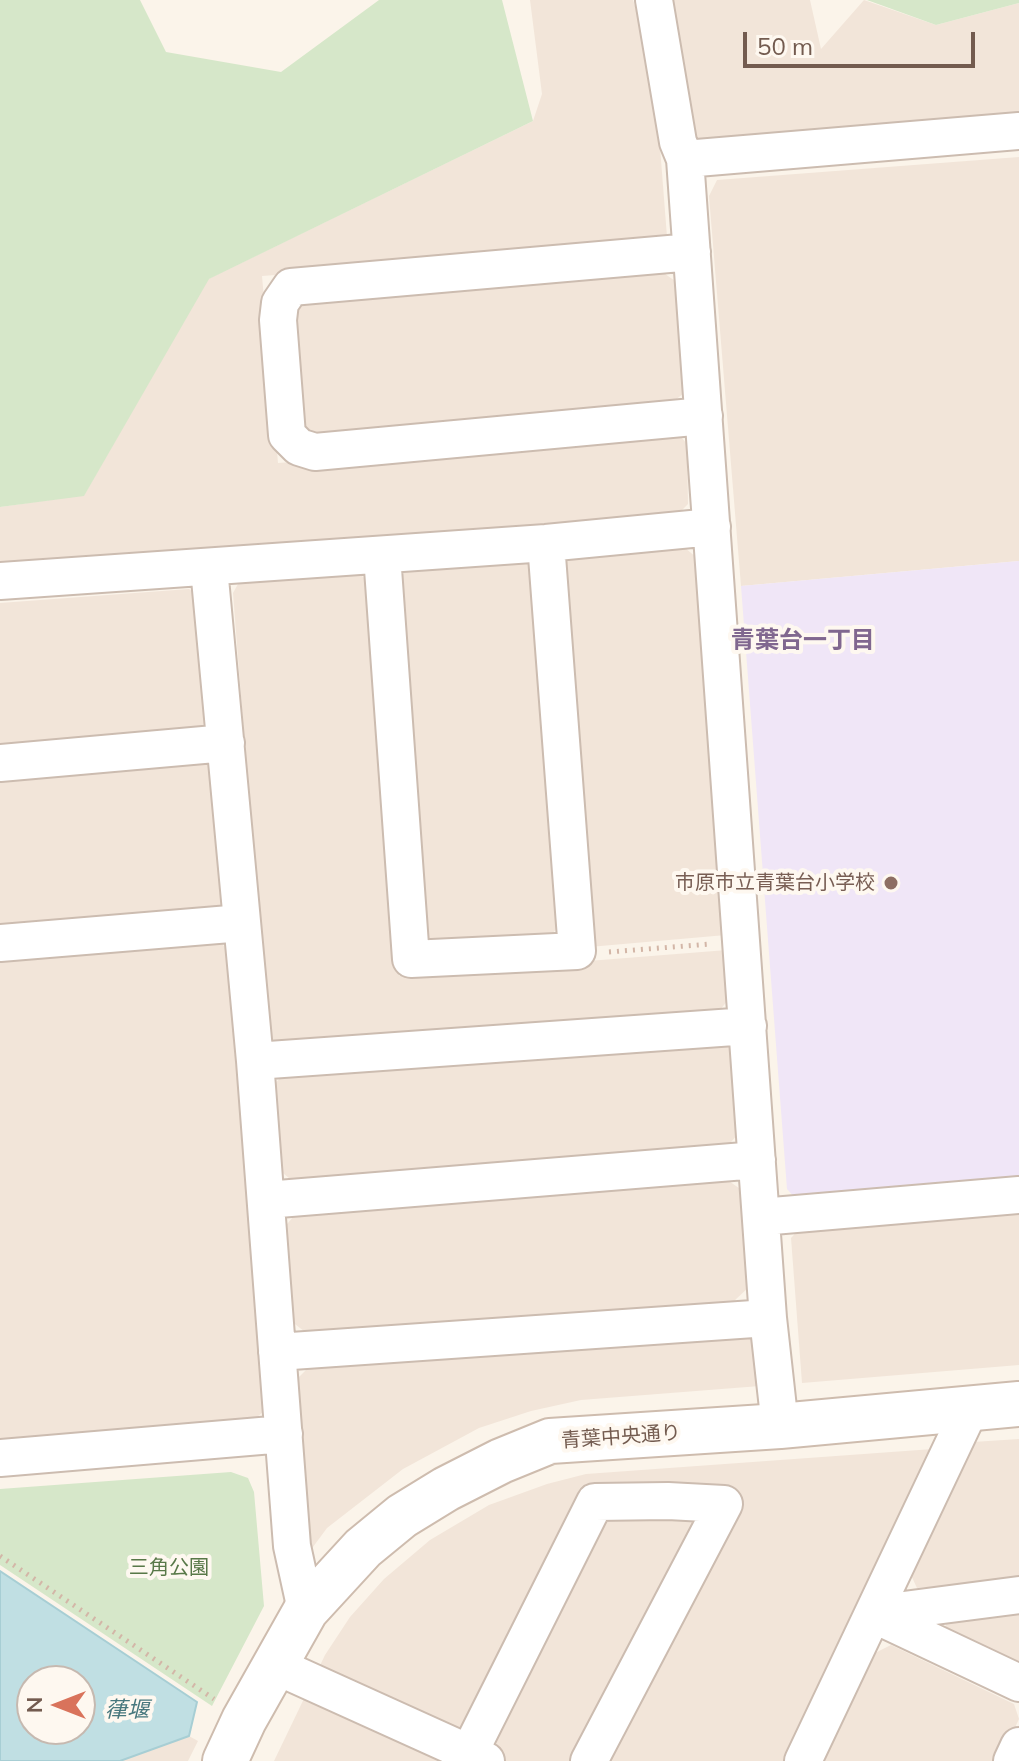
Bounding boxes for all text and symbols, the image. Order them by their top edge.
scale bar [747,16,979,66]
text: 50 m [757,31,813,61]
district label: 青葉台一丁目 [731,627,875,655]
place label: 市原市立青葉台小学校 [675,871,875,895]
marker: 市原市立青葉台小学校 [882,874,900,892]
street label: 青葉中央通り [560,1421,682,1453]
park label: 三角公園 [129,1556,209,1580]
north arrow [16,1665,96,1745]
text: N [20,1697,48,1713]
water label: 葎堰 [105,1697,149,1723]

